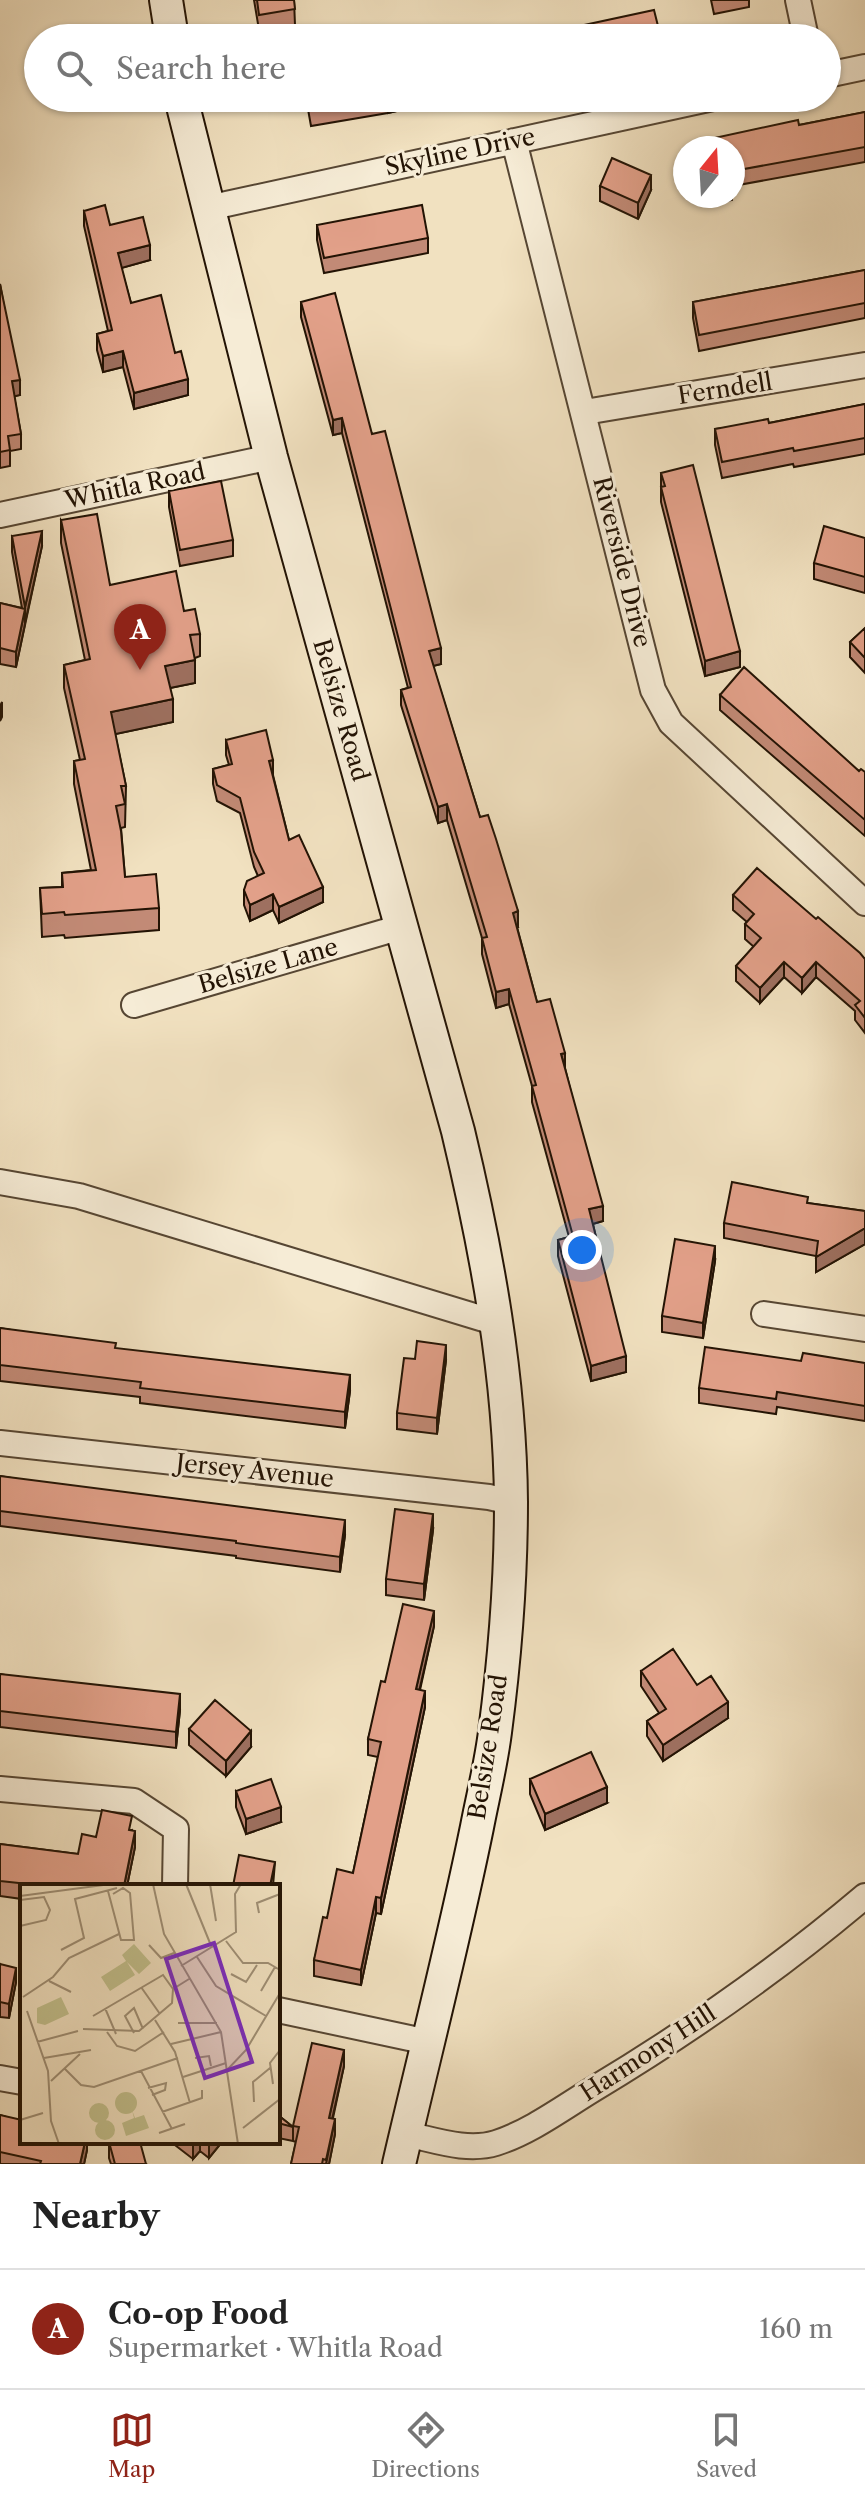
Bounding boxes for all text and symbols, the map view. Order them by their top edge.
search box [24,24,841,112]
icon: search [52,46,96,90]
text: Search here [116,50,286,87]
street label: Skyline Drive [382,121,538,182]
north arrow [673,136,745,208]
street label: Ferndell [675,367,774,410]
street label: Whitla Road [61,456,208,515]
street label: Riverside Drive [587,473,658,650]
pin: A [114,604,166,670]
street label: Belsize Road [307,635,376,785]
street label: Belsize Lane [195,932,341,999]
your location [562,1230,602,1270]
street label: Jersey Avenue [171,1447,335,1493]
street label: Belsize Road [462,1672,513,1822]
inset map [20,1884,280,2144]
street label: Harmony Hill [575,1998,721,2107]
text: Nearby [32,2195,160,2237]
text: Co-op Food [108,2295,288,2332]
text: A [48,2313,68,2345]
text: 160 m [759,2313,833,2345]
text: Supermarket · Whitla Road [108,2332,443,2364]
tab: Map [108,2408,155,2483]
tab: Directions [371,2408,480,2483]
tab: Saved [696,2408,757,2483]

